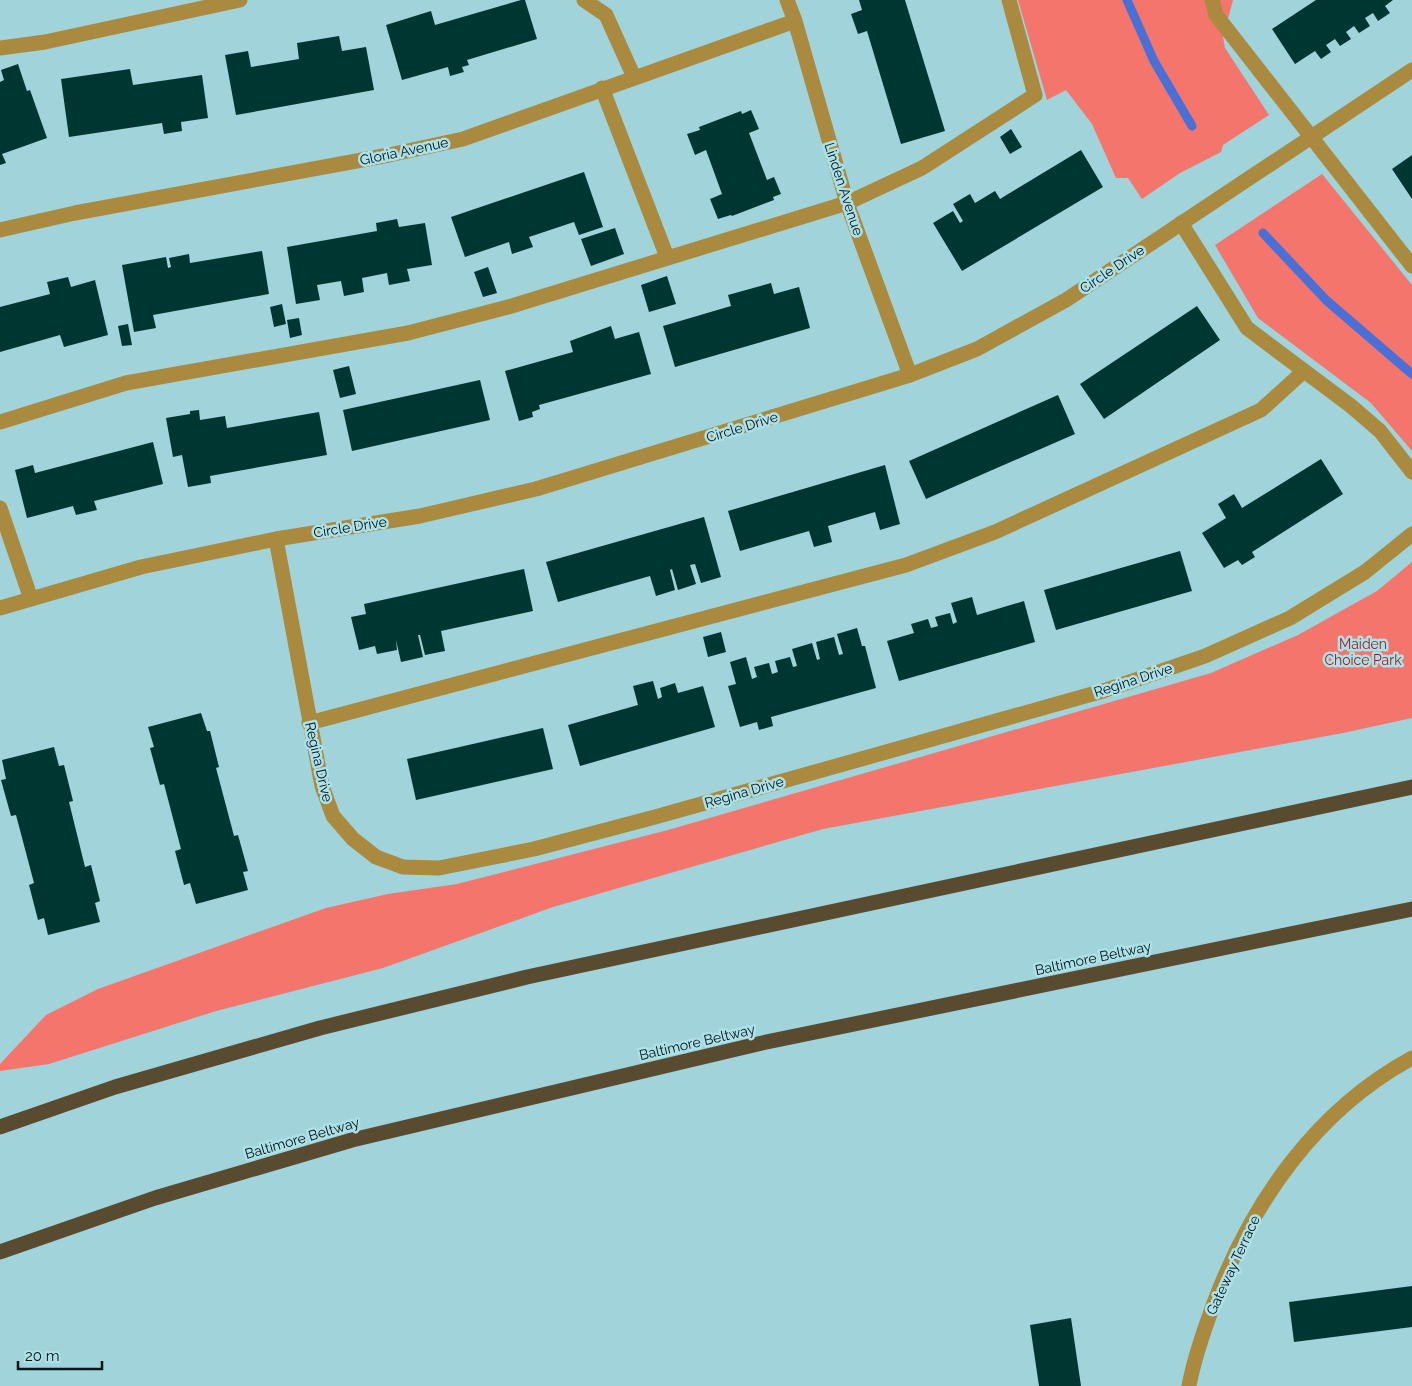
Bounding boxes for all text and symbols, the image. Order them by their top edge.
street label: Gloria Avenue [358,134,450,168]
street label: Linden Avenue [821,141,867,237]
street label: Circle Drive [1077,242,1147,296]
street label: Circle Drive [704,409,780,445]
street label: Circle Drive [312,513,388,541]
park label: Maiden Choice Park [1324,636,1402,668]
street label: Regina Drive [1092,660,1174,700]
street label: Regina Drive [302,720,336,804]
street label: Regina Drive [703,773,785,811]
street label: Baltimore Beltway [1033,938,1153,978]
street label: Baltimore Beltway [638,1021,757,1063]
street label: Baltimore Beltway [243,1114,362,1162]
street label: Gateway Terrace [1203,1213,1263,1317]
scale bar [18,1338,101,1370]
text: 20 m [25,1347,60,1365]

